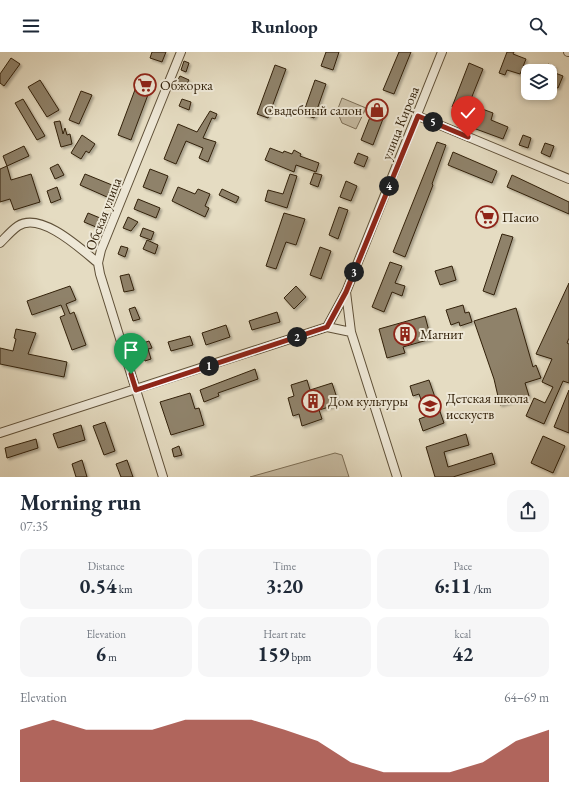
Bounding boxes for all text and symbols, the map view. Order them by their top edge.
icon: menu [20,15,42,37]
text: Runloop [251,15,318,38]
icon: search [527,15,549,37]
map controls [521,64,557,100]
button: layers [521,64,557,100]
supermarket icon: Обжорка [132,72,158,98]
place label: Обжорка [160,76,213,94]
street label: улица Кирова [377,83,423,162]
pin [451,96,485,137]
shop icon: Свадебный салон [364,97,390,123]
place label: Свадебный салон [264,101,362,119]
icon: check [457,102,479,124]
pin: 5 [423,112,443,132]
text: 5 [430,115,436,129]
street label: Обская улица [81,175,125,253]
pin: 4 [379,176,399,196]
text: 4 [386,179,392,193]
supermarket icon: Пасио [474,204,500,230]
place label: Пасио [502,208,539,226]
pin: 3 [344,262,364,282]
text: 3 [351,265,357,279]
building icon: Магнит [392,321,418,347]
place label: Магнит [420,325,464,343]
pin: 2 [287,327,307,347]
text: 2 [294,330,300,344]
pin [114,333,148,374]
icon: arrive [120,339,142,361]
pin: 1 [199,356,219,376]
text: 1 [206,359,212,373]
building icon: Дом культуры [300,388,326,414]
place label: Детская школа исскуств [446,389,529,423]
place label: Дом культуры [328,392,409,410]
school or university icon: Детская школа исскуств [417,393,443,419]
text: Morning run [20,488,141,517]
button: share [507,490,549,532]
text: 07:35 [20,518,48,535]
text: Distance [88,559,125,573]
text: Time [273,559,296,573]
text: Pace [454,559,472,573]
text: 0.54 [80,573,117,599]
text: 3:20 [266,573,303,599]
text: 6:11 [434,573,471,599]
text: km [117,582,132,596]
text: /km [471,582,492,596]
text: Elevation [86,627,126,641]
text: Heart rate [263,627,306,641]
text: kcal [455,627,471,641]
text: 6 [95,641,106,667]
text: 159 [258,641,289,667]
text: 42 [452,641,473,667]
text: m [106,650,117,664]
text: bpm [289,650,311,664]
text: Elevation [20,689,67,706]
text: 64–69 m [504,689,549,706]

